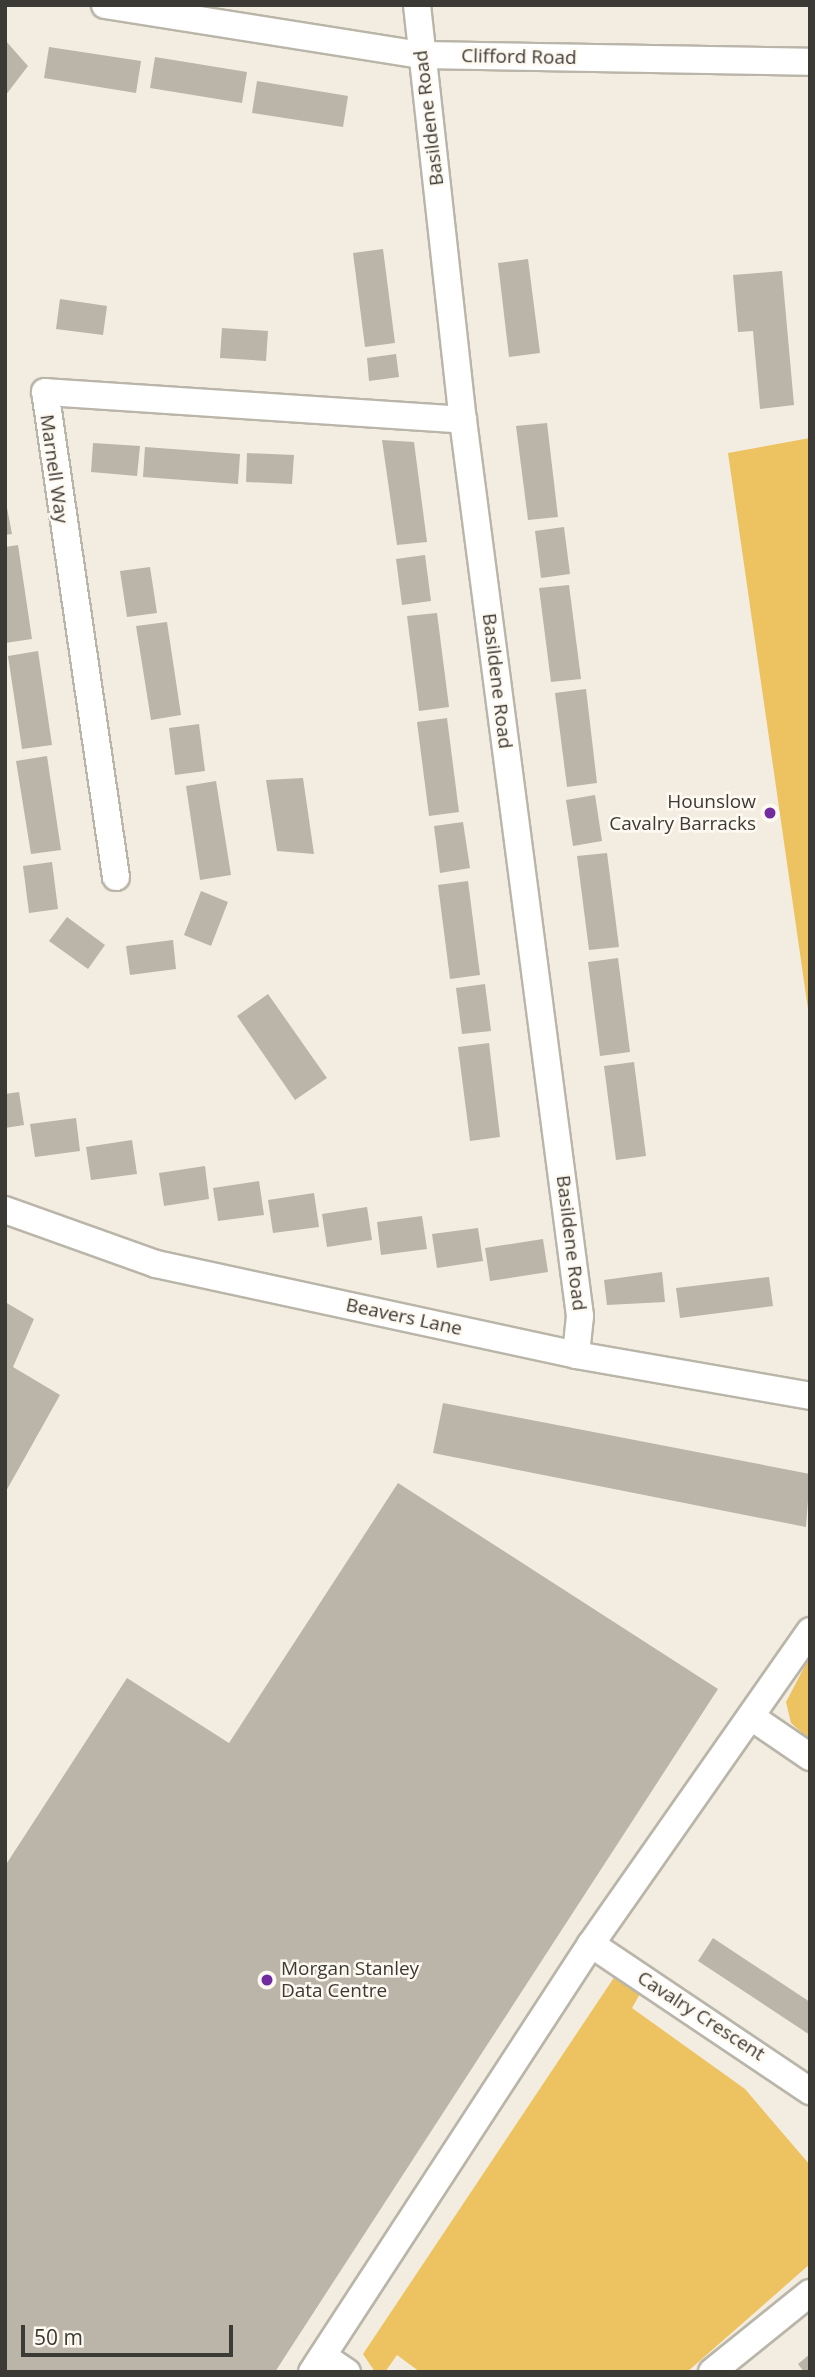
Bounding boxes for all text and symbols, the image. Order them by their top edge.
street label: Clifford Road [461,45,577,69]
street label: Basildene Road [409,49,449,187]
street label: Marnell Way [35,413,73,525]
street label: Basildene Road [477,612,517,750]
place label: Hounslow Cavalry Barracks [609,791,756,835]
marker: Hounslow Cavalry Barracks [762,805,778,821]
street label: Basildene Road [551,1174,591,1312]
street label: Beavers Lane [344,1294,464,1340]
place label: Morgan Stanley Data Centre [281,1958,419,2002]
street label: Cavalry Crescent [633,1966,769,2066]
marker: Morgan Stanley Data Centre [259,1972,275,1988]
scale bar [24,2310,236,2354]
text: 50 m [34,2323,83,2351]

